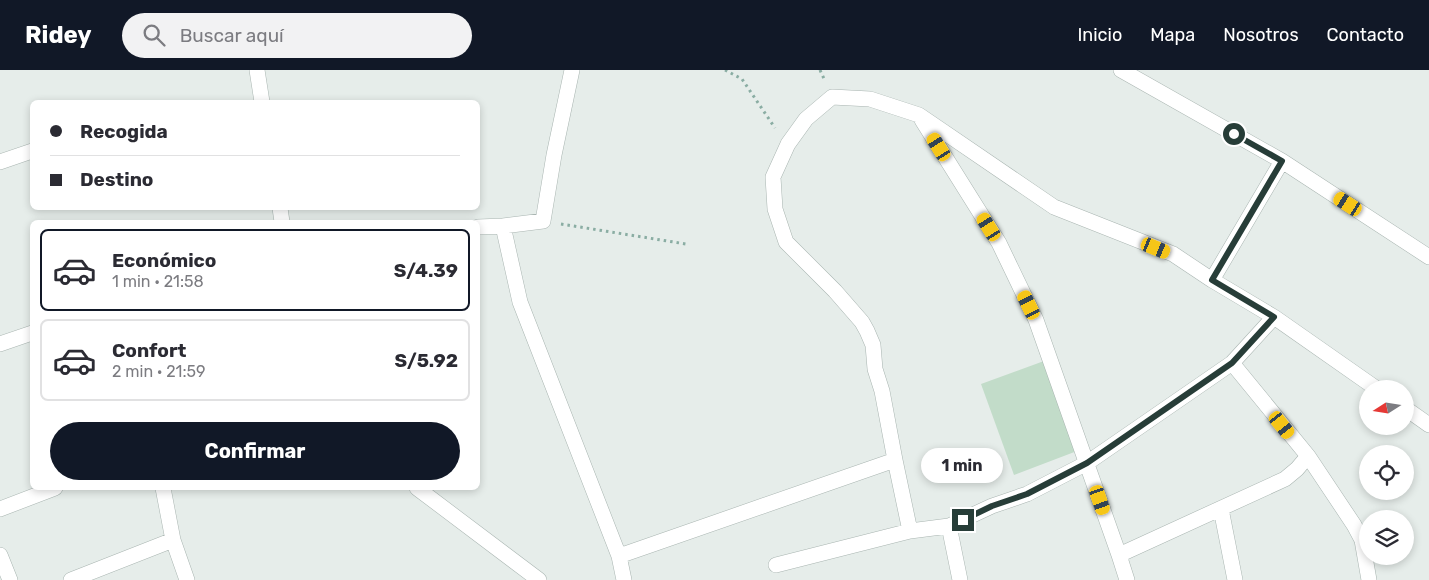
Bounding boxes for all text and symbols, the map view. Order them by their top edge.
search box [122,13,472,58]
text: Ridey [25,21,92,49]
icon: search [140,21,168,49]
text: Buscar aquí [180,24,284,47]
text: Inicio [1077,24,1122,46]
text: Mapa [1150,24,1195,46]
text: Nosotros [1223,24,1299,46]
text: Contacto [1327,24,1404,46]
text: Recogida [80,120,168,143]
route start [1223,123,1245,145]
car [924,130,953,164]
text: Destino [80,168,153,191]
car [1331,190,1364,218]
car [974,210,1003,244]
car [1139,235,1172,261]
icon: car [52,248,97,293]
text: Económico [112,249,216,272]
text: S/4.39 [394,259,458,282]
text: 1 min · 21:58 [112,272,204,291]
car [1015,288,1042,322]
icon: car [52,338,97,383]
text: Confort [112,339,186,362]
text: S/5.92 [394,349,458,372]
text: 2 min · 21:59 [112,362,206,381]
north arrow [1359,380,1414,435]
map controls [1359,380,1414,565]
car [1266,409,1297,441]
button: Confirmar [50,422,460,480]
button: locate [1359,445,1414,500]
callout: 1 min [922,448,1004,482]
text: 1 min [942,456,982,475]
car [1088,483,1111,517]
route end [952,509,974,531]
button: layers [1359,510,1414,565]

